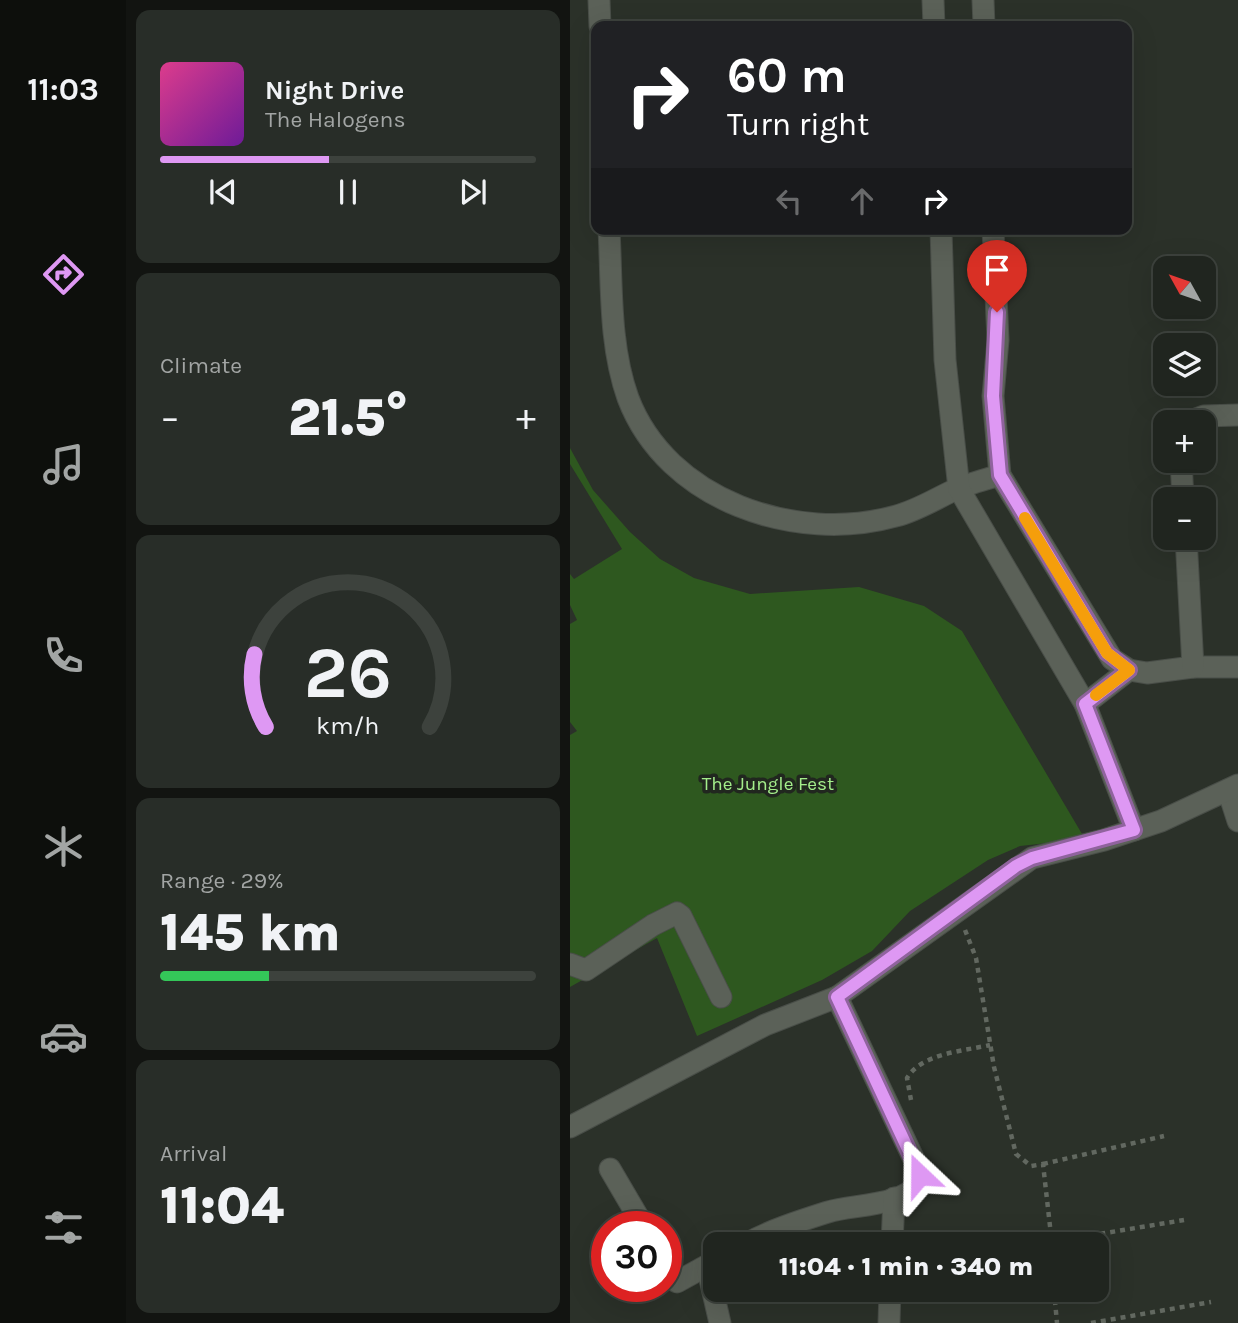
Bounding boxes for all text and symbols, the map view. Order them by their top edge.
text: 60 m [727,47,847,104]
icon: right [612,49,703,140]
text: 11:03 [27,71,99,108]
text: Night Drive [265,75,404,106]
text: The Halogens [265,106,405,133]
text: Turn right [727,106,869,143]
icon: previous [204,173,242,211]
icon: pause [329,173,367,211]
icon: next [454,173,492,211]
icon: left [770,182,808,220]
icon: ahead [843,182,881,220]
icon: right [916,182,954,220]
pin [967,240,1027,312]
icon: directions [39,250,88,299]
icon: arrive [978,251,1016,289]
north arrow [1153,256,1216,318]
map controls [1153,256,1216,550]
button: layers [1153,333,1216,396]
text: Climate [160,352,242,379]
text: 21.5° [288,387,408,448]
text: − [160,395,180,440]
text: + [516,395,536,440]
button: + [1153,410,1216,473]
icon: music [39,440,88,489]
button: − [1153,487,1216,550]
icon: phone [39,631,88,680]
text: 26 [304,631,392,716]
text: km/h [316,711,380,740]
park label: The Jungle Fest [702,773,834,795]
icon: climate [39,822,88,871]
text: Range · 29% [160,867,284,894]
text: 145 km [160,902,341,963]
icon: car [39,1012,88,1061]
position arrow [883,1138,957,1212]
text: Arrival [160,1140,227,1167]
text: 11:04 [160,1175,284,1236]
icon: filters [39,1203,88,1252]
speed limit sign: 30 [591,1211,682,1302]
text: 11:04 · 1 min · 340 m [779,1251,1033,1282]

